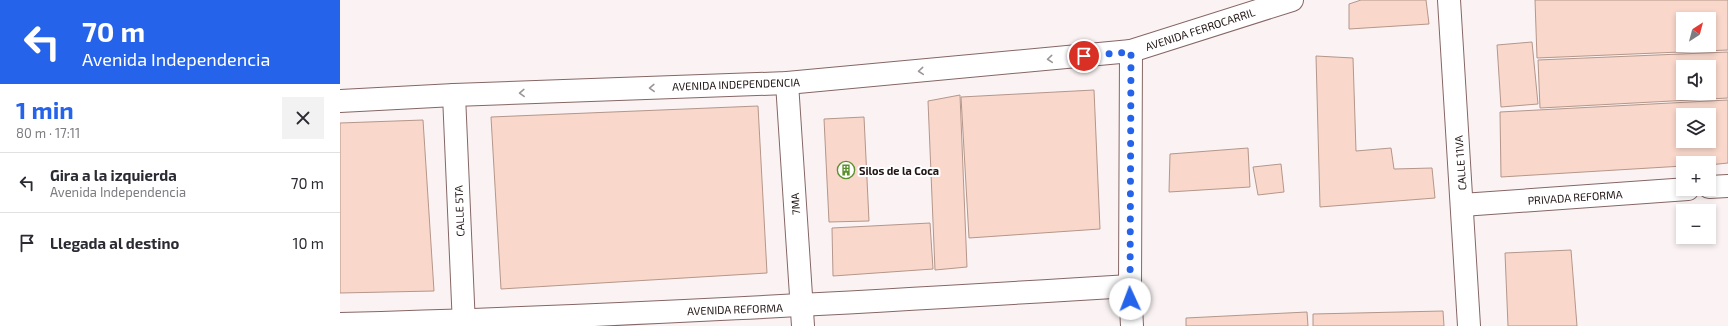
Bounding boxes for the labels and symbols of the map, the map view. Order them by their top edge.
street label: AVENIDA FERROCARRIL [1144,5,1257,53]
north arrow [1676,12,1716,52]
pin [1067,39,1101,73]
one-way arrow [1047,54,1053,63]
one-way arrow [918,66,924,75]
street label: AVENIDA INDEPENDENCIA [672,75,800,93]
one-way arrow [649,84,655,92]
one-way arrow [519,88,525,97]
street label: CALLE 11VA [1452,135,1468,191]
building icon: Silos de la Coca [836,160,856,180]
place label: Silos de la Coca [859,164,939,177]
street label: CALLE 5TA [452,185,466,237]
street label: PRIVADA REFORMA [1527,187,1623,207]
street label: 7MA [788,192,802,215]
position arrow [1109,278,1151,320]
street label: AVENIDA REFORMA [687,301,783,317]

